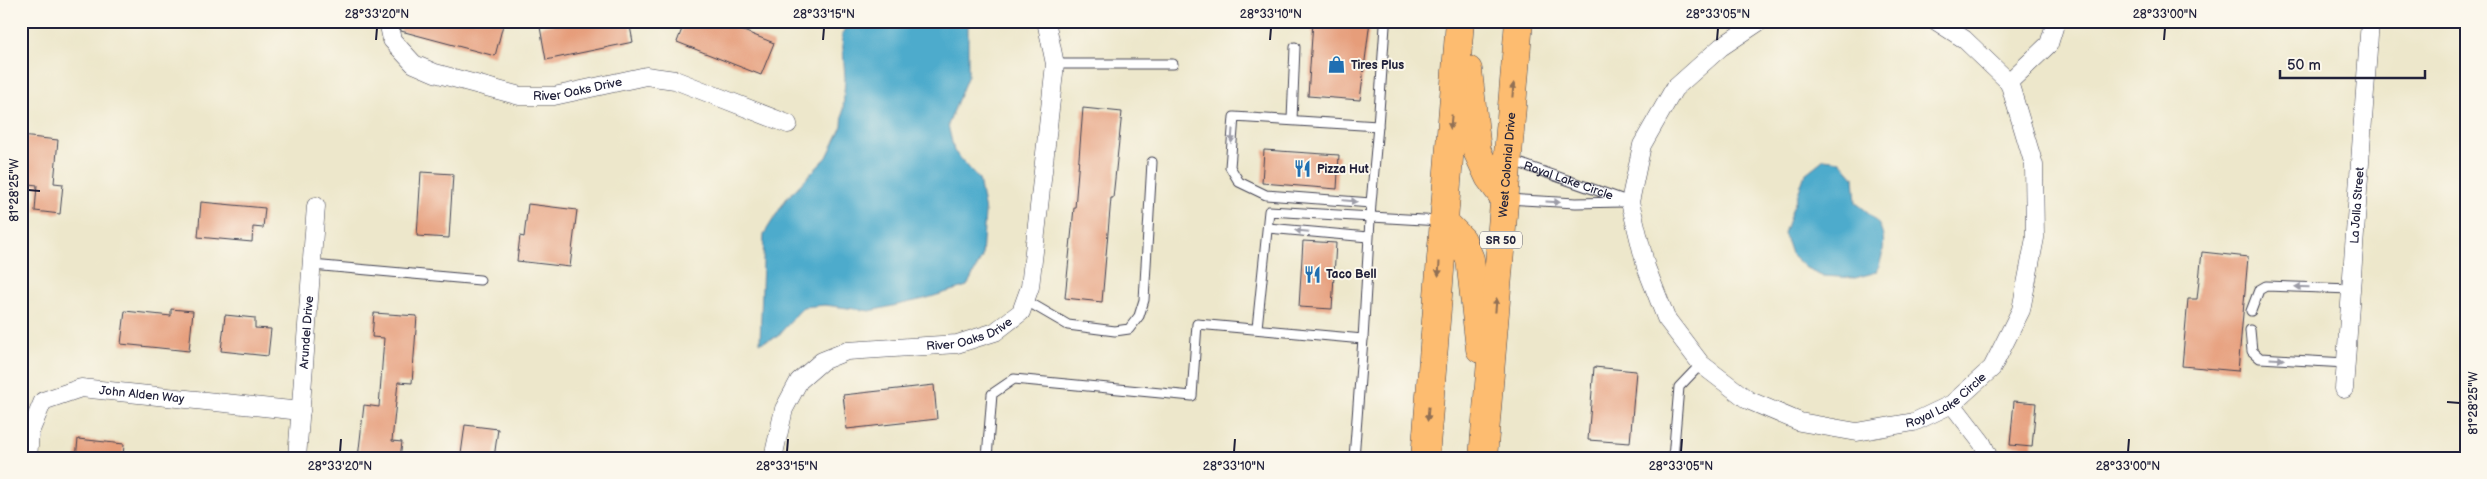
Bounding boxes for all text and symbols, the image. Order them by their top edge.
text: 28°33'20"N [345,7,409,22]
text: 28°33'15"N [793,7,855,22]
text: 28°33'10"N [1240,7,1302,22]
text: 28°33'05"N [1686,7,1750,22]
text: 28°33'00"N [2133,7,2197,22]
scale bar [2280,48,2424,80]
shop icon: Tires Plus [1327,55,1347,75]
text: 50 m [2287,56,2321,75]
place label: Tires Plus [1351,58,1404,73]
street label: River Oaks Drive [533,74,623,104]
one-way arrow [1509,82,1517,98]
street label: West Colonial Drive [1496,112,1519,218]
one-way arrow [1447,114,1455,130]
one-way arrow [1228,128,1236,144]
text: 81°28'25"W [7,158,22,222]
street label: Royal Lake Circle [1522,158,1615,204]
restaurant icon: Pizza Hut [1293,159,1313,179]
place label: Pizza Hut [1317,162,1369,177]
street label: La Jolla Street [2347,166,2368,244]
one-way arrow [1343,198,1359,206]
one-way arrow [1545,198,1561,206]
one-way arrow [1294,227,1310,235]
road number: SR 50 [1480,232,1522,248]
one-way arrow [1435,262,1443,278]
restaurant icon: Taco Bell [1302,264,1322,284]
place label: Taco Bell [1326,267,1376,282]
one-way arrow [2294,283,2310,291]
street label: Arundel Drive [297,295,317,370]
one-way arrow [1492,296,1500,312]
street label: River Oaks Drive [926,314,1016,354]
one-way arrow [2269,355,2285,363]
street label: Royal Lake Circle [1904,370,1990,431]
text: 81°28'25"W [2466,371,2481,435]
street label: John Alden Way [98,383,186,407]
one-way arrow [1424,406,1432,422]
text: 28°33'20"N [308,459,372,474]
text: 28°33'15"N [756,459,818,474]
text: 28°33'10"N [1203,459,1265,474]
text: 28°33'05"N [1649,459,1713,474]
text: 28°33'00"N [2096,459,2160,474]

